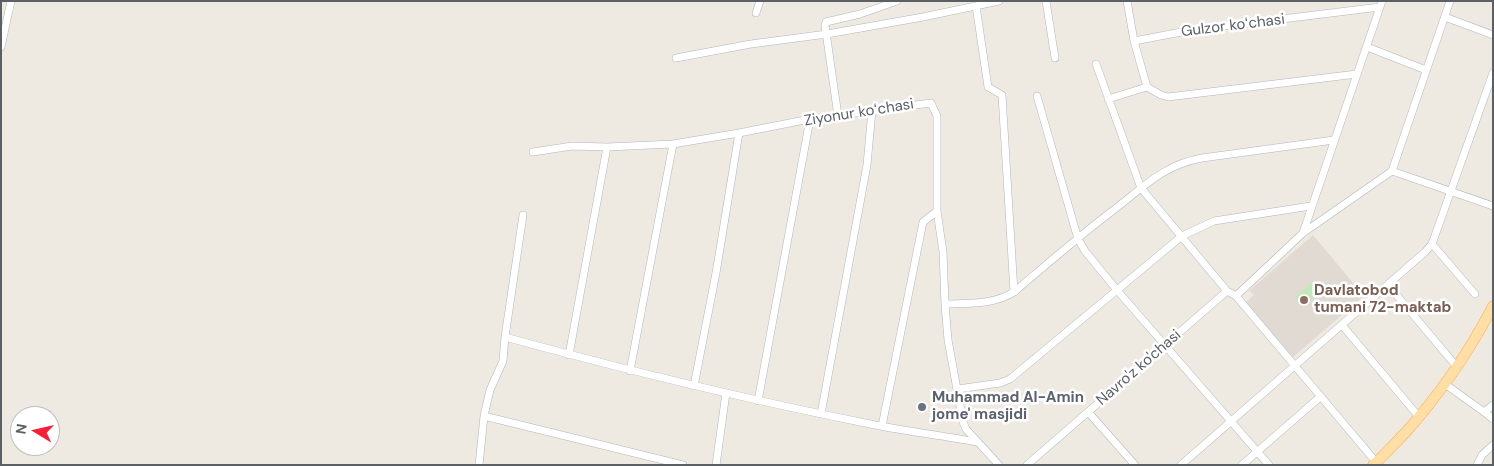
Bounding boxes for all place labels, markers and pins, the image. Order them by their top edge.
place label: Davlatobod tumani 72-maktab [1314,282,1451,317]
marker: Davlatobod tumani 72-maktab [1298,294,1310,306]
place label: Muhammad Al-Amin jome' masjidi [932,389,1084,424]
marker: Muhammad Al-Amin jome' masjidi [916,401,928,413]

